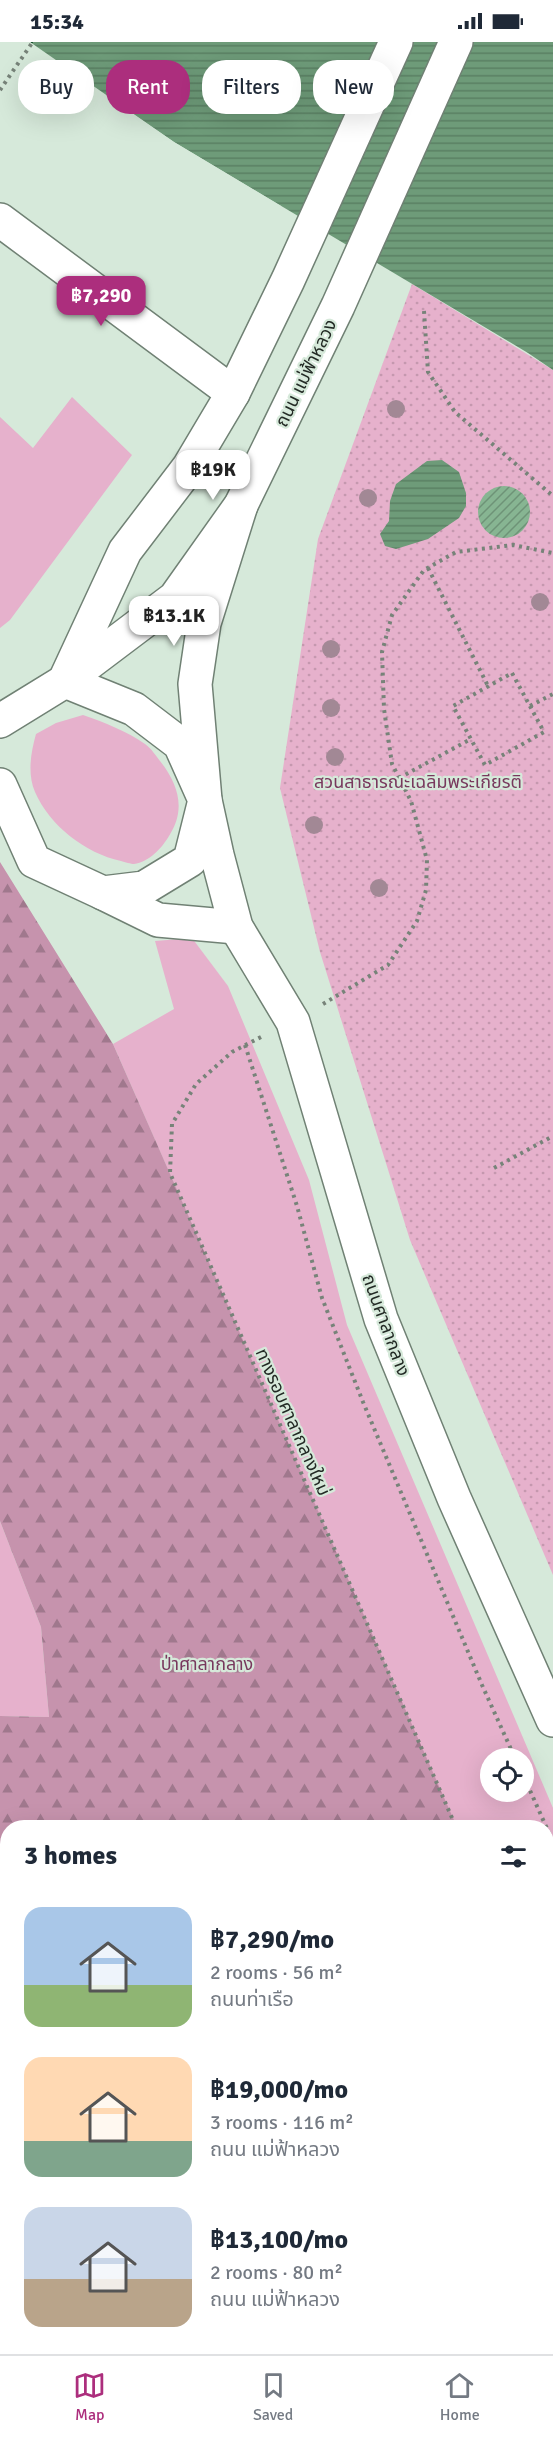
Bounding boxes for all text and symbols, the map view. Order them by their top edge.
text: 15:34 [30,8,84,35]
chip: Buy [18,60,94,114]
chip: Rent [106,60,190,114]
chip: Filters [202,60,301,114]
chip: New [313,60,394,114]
pin: ฿7,290 [52,276,150,327]
text: ฿7,290 [71,283,131,308]
street label: ถนน แม่ฟ้าหลวง [270,316,342,430]
pin: ฿19K [177,450,249,501]
text: ฿19K [190,457,236,482]
pin: ฿13.1K [125,596,223,647]
text: ฿13.1K [143,603,205,628]
park label: สวนสาธารณะเฉลิมพระเกียรติ [314,771,522,793]
street label: ถนนศาลากลาง [357,1271,415,1379]
street label: ทางรอบศาลากลางใหม่ [251,1345,335,1499]
park label: ป่าศาลากลาง [161,1653,253,1675]
map controls [480,1748,534,1802]
button: locate [480,1748,534,1802]
text: 3 homes [24,1840,117,1872]
icon: filters [497,1840,530,1873]
text: ฿7,290/mo [210,1924,334,1956]
icon: home [72,1931,144,2003]
text: 2 rooms · 56 m² [210,1960,343,1985]
text: ถนนท่าเรือ [210,1987,294,2012]
text: ฿19,000/mo [210,2074,348,2106]
icon: home [72,2081,144,2153]
text: 3 rooms · 116 m² [210,2110,354,2135]
text: ถนน แม่ฟ้าหลวง [210,2137,340,2162]
text: ฿13,100/mo [210,2224,348,2256]
icon: home [72,2231,144,2303]
text: 2 rooms · 80 m² [210,2260,343,2285]
text: ถนน แม่ฟ้าหลวง [210,2287,340,2312]
tab: Map [73,2369,106,2425]
tab: Saved [253,2369,293,2425]
tab: Home [440,2369,480,2425]

